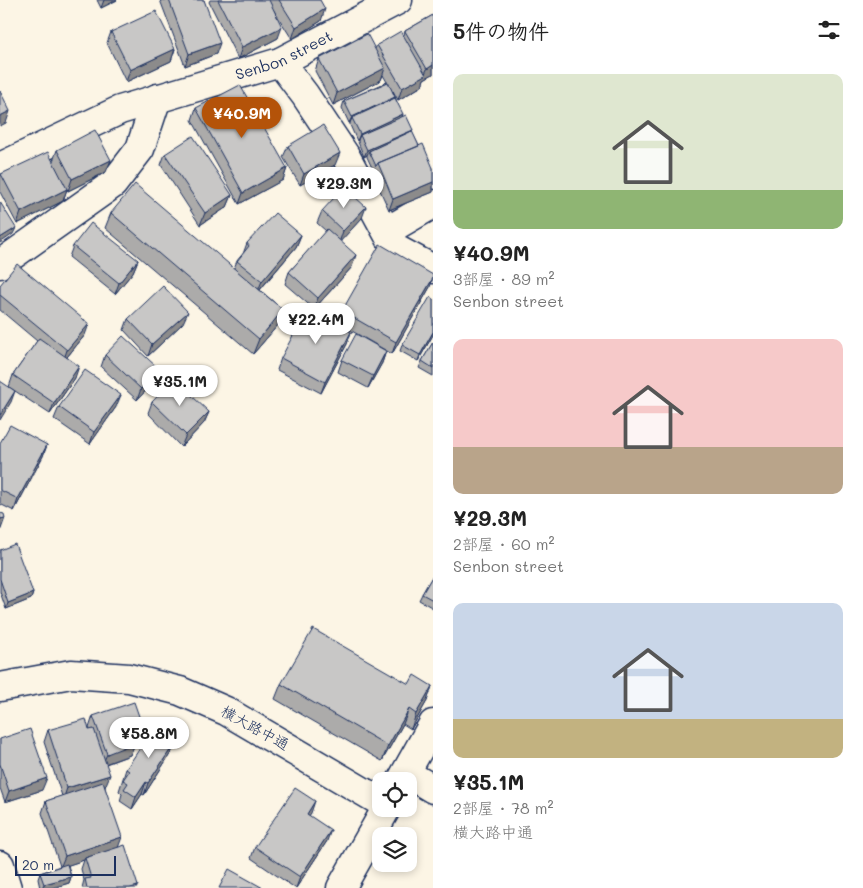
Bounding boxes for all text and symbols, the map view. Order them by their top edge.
icon: filters [815,16,843,44]
text: 5件の物件 [453,17,549,44]
street label: Senbon street [233,25,336,84]
pin: ¥40.9M [201,96,283,139]
text: ¥40.9M [213,102,271,123]
icon: home [603,107,693,197]
pin: ¥29.3M [303,166,385,209]
text: ¥29.3M [316,172,372,193]
text: ¥40.9M [453,239,530,266]
text: 3部屋 · 89 m² [453,268,555,289]
text: Senbon street [453,290,564,311]
pin: ¥22.4M [275,302,357,345]
text: ¥22.4M [288,308,344,329]
pin: ¥35.1M [139,364,221,407]
text: ¥35.1M [153,370,207,391]
icon: home [603,372,693,462]
text: ¥29.3M [453,504,527,531]
text: 2部屋 · 60 m² [453,533,555,554]
text: Senbon street [453,555,564,576]
icon: home [603,635,693,725]
street label: 横大路中通 [218,700,293,754]
pin: ¥58.8M [108,716,190,759]
text: ¥58.8M [120,722,178,743]
text: ¥35.1M [453,768,524,795]
map controls [372,772,417,872]
button: locate [372,772,417,817]
text: 2部屋 · 78 m² [453,797,554,818]
text: 横大路中通 [453,821,533,842]
button: layers [372,827,417,872]
scale bar [15,853,116,876]
text: 20 m [22,855,54,874]

